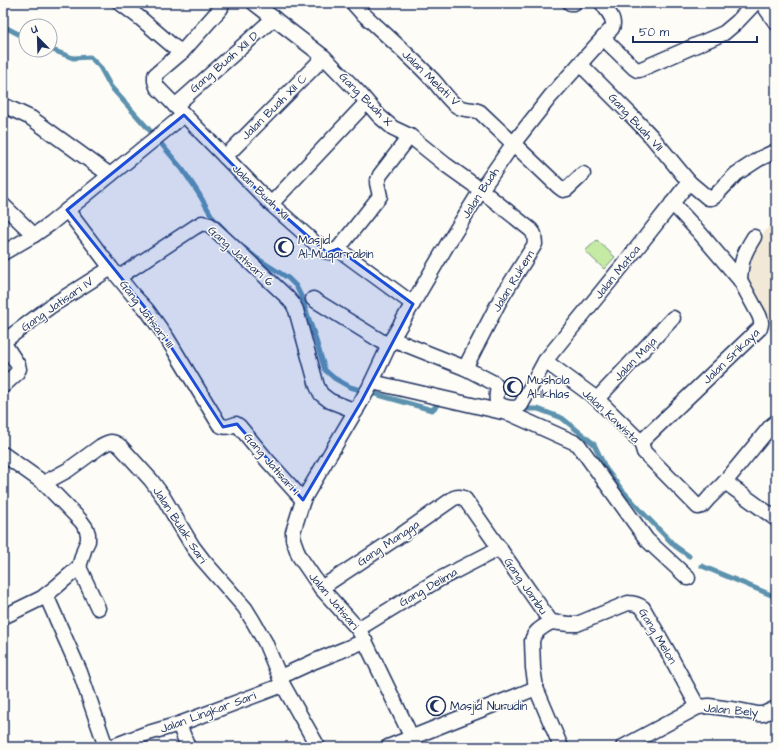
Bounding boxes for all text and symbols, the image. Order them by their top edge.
north arrow [18,18,58,58]
scale bar [633,18,757,44]
text: U [28,21,40,38]
text: 50 m [639,24,670,41]
street label: Gang Buah XII D [186,28,263,98]
street label: Jalan Melati V [398,46,464,111]
street label: Gang Buah X [334,69,396,131]
street label: Jalan Buah XII C [238,70,311,144]
street label: Gang Buah VII [603,89,667,156]
street label: Jalan Buah XII [228,161,293,224]
street label: Jalan Buah [458,164,503,222]
street label: Gang Jatisari 6 [203,222,278,292]
place label: Masjid Al-Muqarrabin [298,232,374,263]
mosque icon: Masjid Al-Muqarrabin [273,236,295,258]
street label: Jalan Matoa [590,242,644,303]
street label: Jalan Rukem [488,247,539,315]
street label: Gang Jatisari IV [17,273,98,337]
street label: Gang Jatisari III [115,277,178,353]
street label: Jalan Srikaya [699,325,764,389]
street label: Jalan Maja [610,333,661,385]
place label: Mushola Al-Ikhlas [527,372,570,403]
mosque icon: Mushola Al-Ikhlas [502,376,524,398]
street label: Jalan Kawista [578,385,643,448]
street label: Gang Jatisari I [239,429,304,500]
street label: Jalan Bulak Sari [148,484,211,567]
street label: Gang Mangga [354,516,423,571]
street label: Gang Jambu [499,554,551,619]
street label: Gang Delima [396,564,461,612]
street label: Jalan Jatisari [304,569,363,634]
street label: Gang Melon [633,605,681,668]
street label: Jalan Lingkar Sari [158,687,259,739]
mosque icon: Masjid Nurudin [425,695,447,717]
place label: Masjid Nurudin [450,698,527,715]
street label: Jalan Bely [703,700,759,722]

